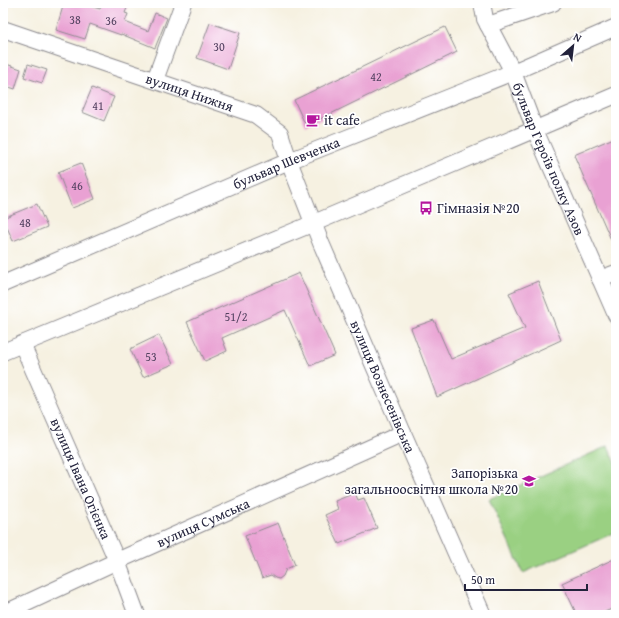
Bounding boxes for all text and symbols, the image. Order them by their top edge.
house number: 38 [69,11,81,28]
house number: 36 [105,12,117,29]
north arrow [553,26,593,66]
text: N [571,28,585,46]
house number: 30 [213,38,225,55]
street label: вулиця Нижня [143,68,236,117]
house number: 42 [370,68,382,85]
street label: бульвар Героїв полку Азов [508,79,590,238]
house number: 41 [92,97,104,114]
place label: it cafe [324,110,360,130]
cafe icon: it cafe [305,112,321,128]
street label: бульвар Шевченка [230,132,343,194]
house number: 46 [71,177,83,194]
place label: Гімназія №20 [437,198,520,218]
bus stop icon: Гімназія №20 [418,200,434,216]
house number: 48 [19,214,31,231]
house number: 51/2 [225,308,248,325]
street label: вулиця Вознесенівська [346,317,421,456]
house number: 53 [145,348,157,365]
street label: вулиця Івана Огієнка [46,415,116,543]
place label: Запорізька загальноосвітня школа №20 [345,463,518,499]
school or university icon: Запорізька загальноосвітня школа №20 [521,473,537,489]
street label: вулиця Сумська [153,493,253,552]
scale bar [465,566,587,592]
text: 50 m [471,571,495,588]

